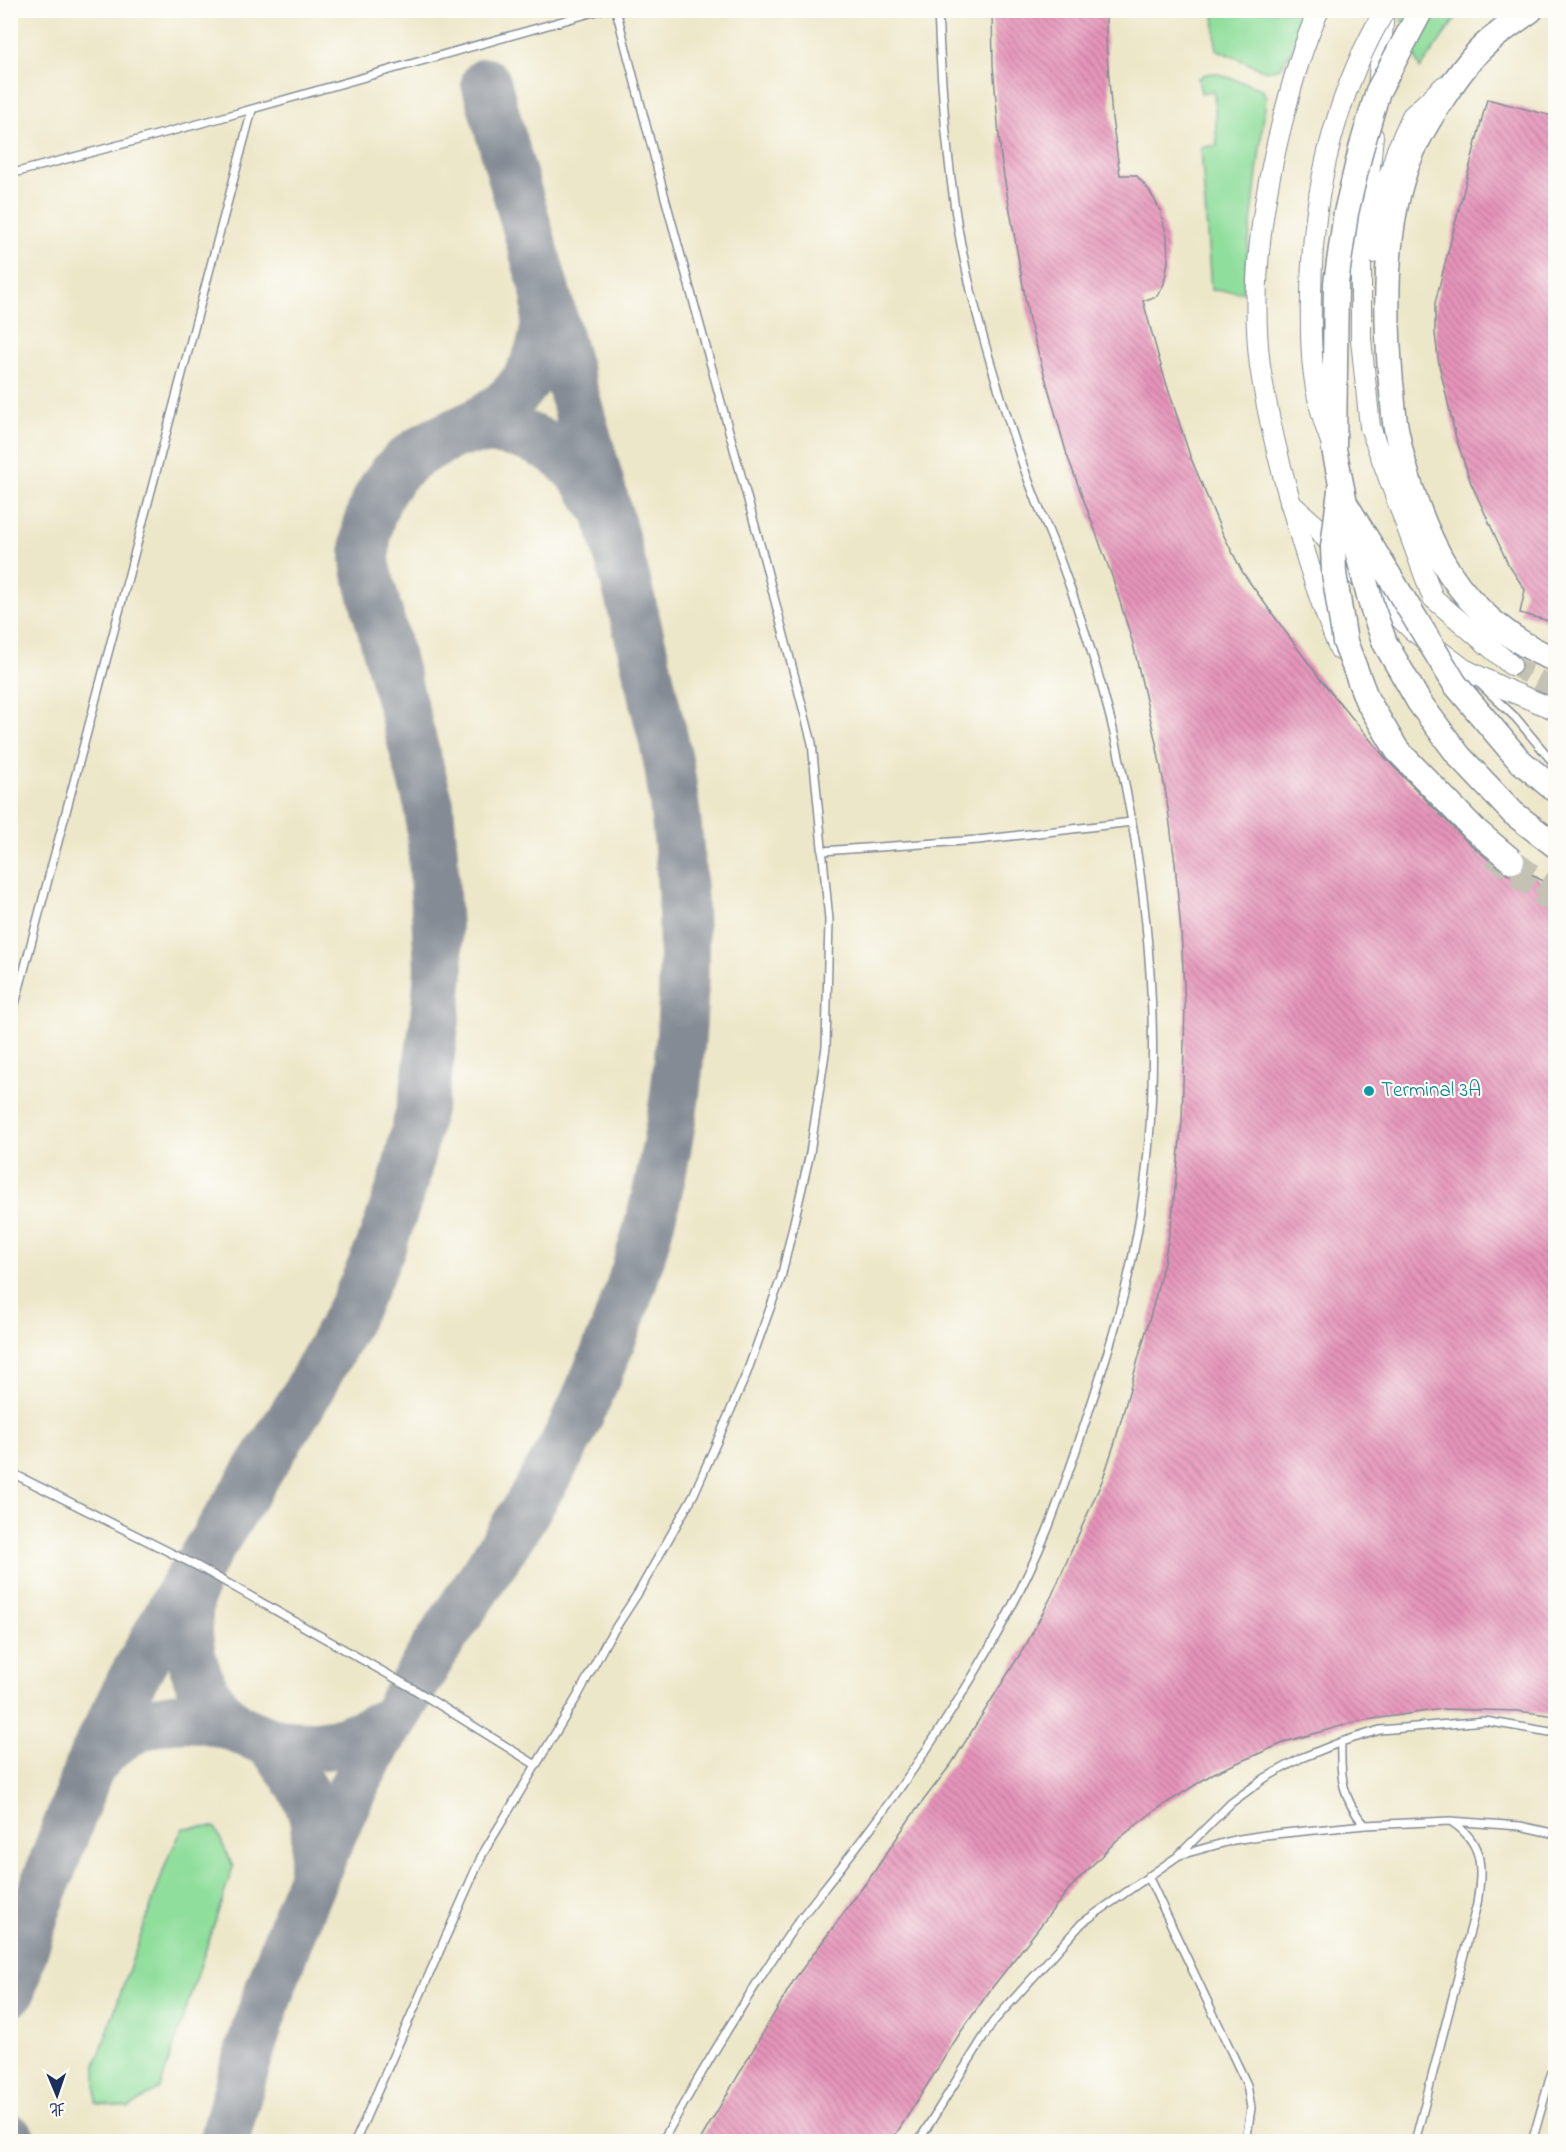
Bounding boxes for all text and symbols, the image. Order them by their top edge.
place label: Terminal 3A [1381,1076,1481,1106]
marker: Terminal 3A [1362,1084,1376,1098]
north arrow [27,2065,87,2125]
text: 北 [49,2096,66,2120]

